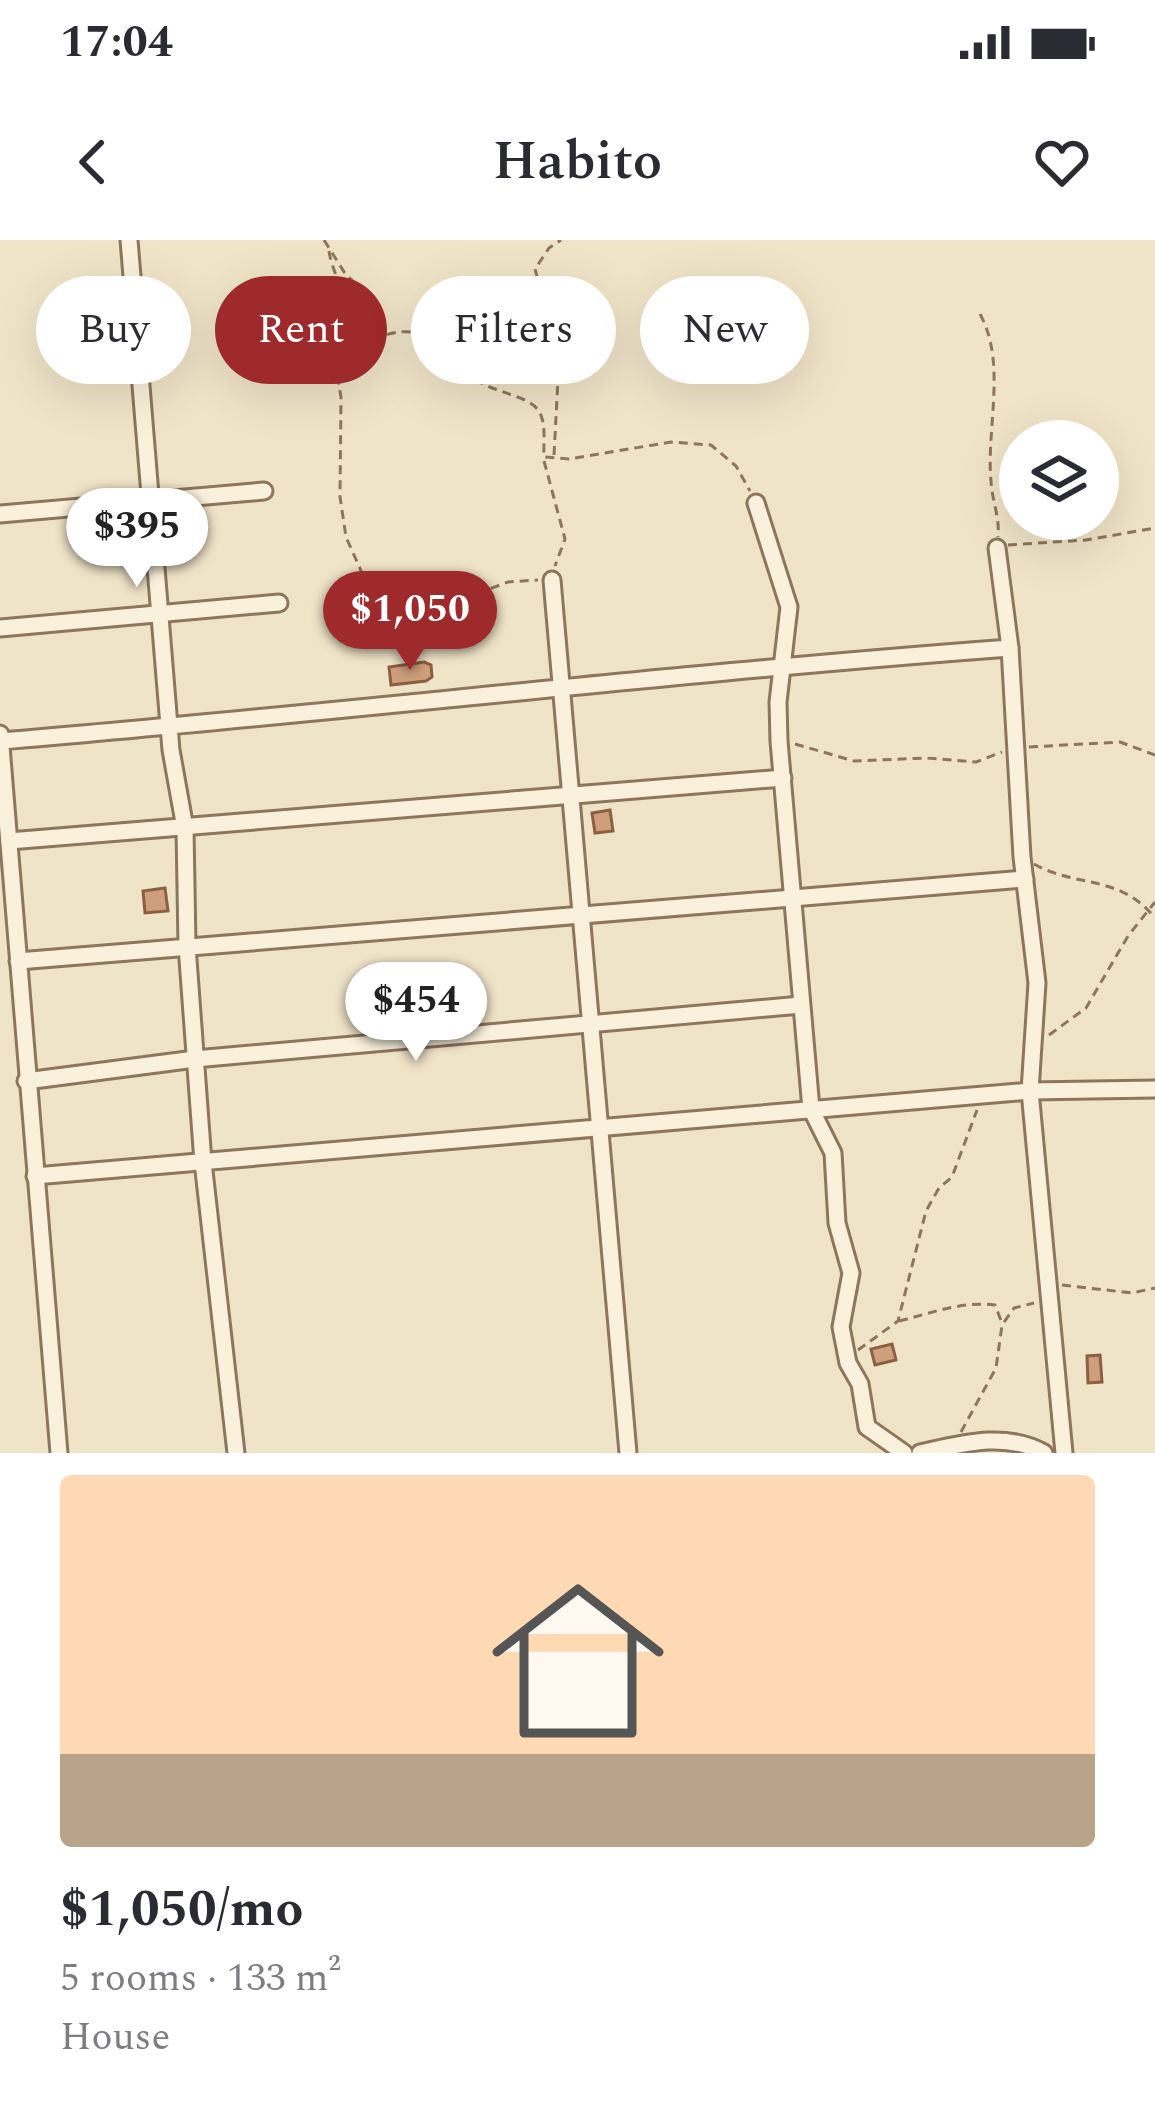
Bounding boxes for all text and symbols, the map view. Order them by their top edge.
text: 17:04 [60,8,173,77]
text: Habito [493,121,662,203]
icon: back [60,129,126,195]
icon: heart [1029,129,1095,195]
chip: Buy [36,276,191,384]
chip: Rent [215,276,387,384]
chip: Filters [411,276,616,384]
chip: New [640,276,809,384]
map controls [999,420,1119,540]
button: layers [999,420,1119,540]
pin: $395 [66,488,208,590]
text: $395 [93,497,181,556]
pin: $1,050 [312,571,508,673]
text: $1,050 [350,580,470,639]
pin: $454 [345,962,487,1064]
text: $454 [372,971,460,1030]
icon: home [470,1553,686,1769]
text: $1,050/mo [60,1871,303,1949]
text: 5 rooms · 133 m² [60,1949,341,2008]
text: House [60,2008,170,2067]

